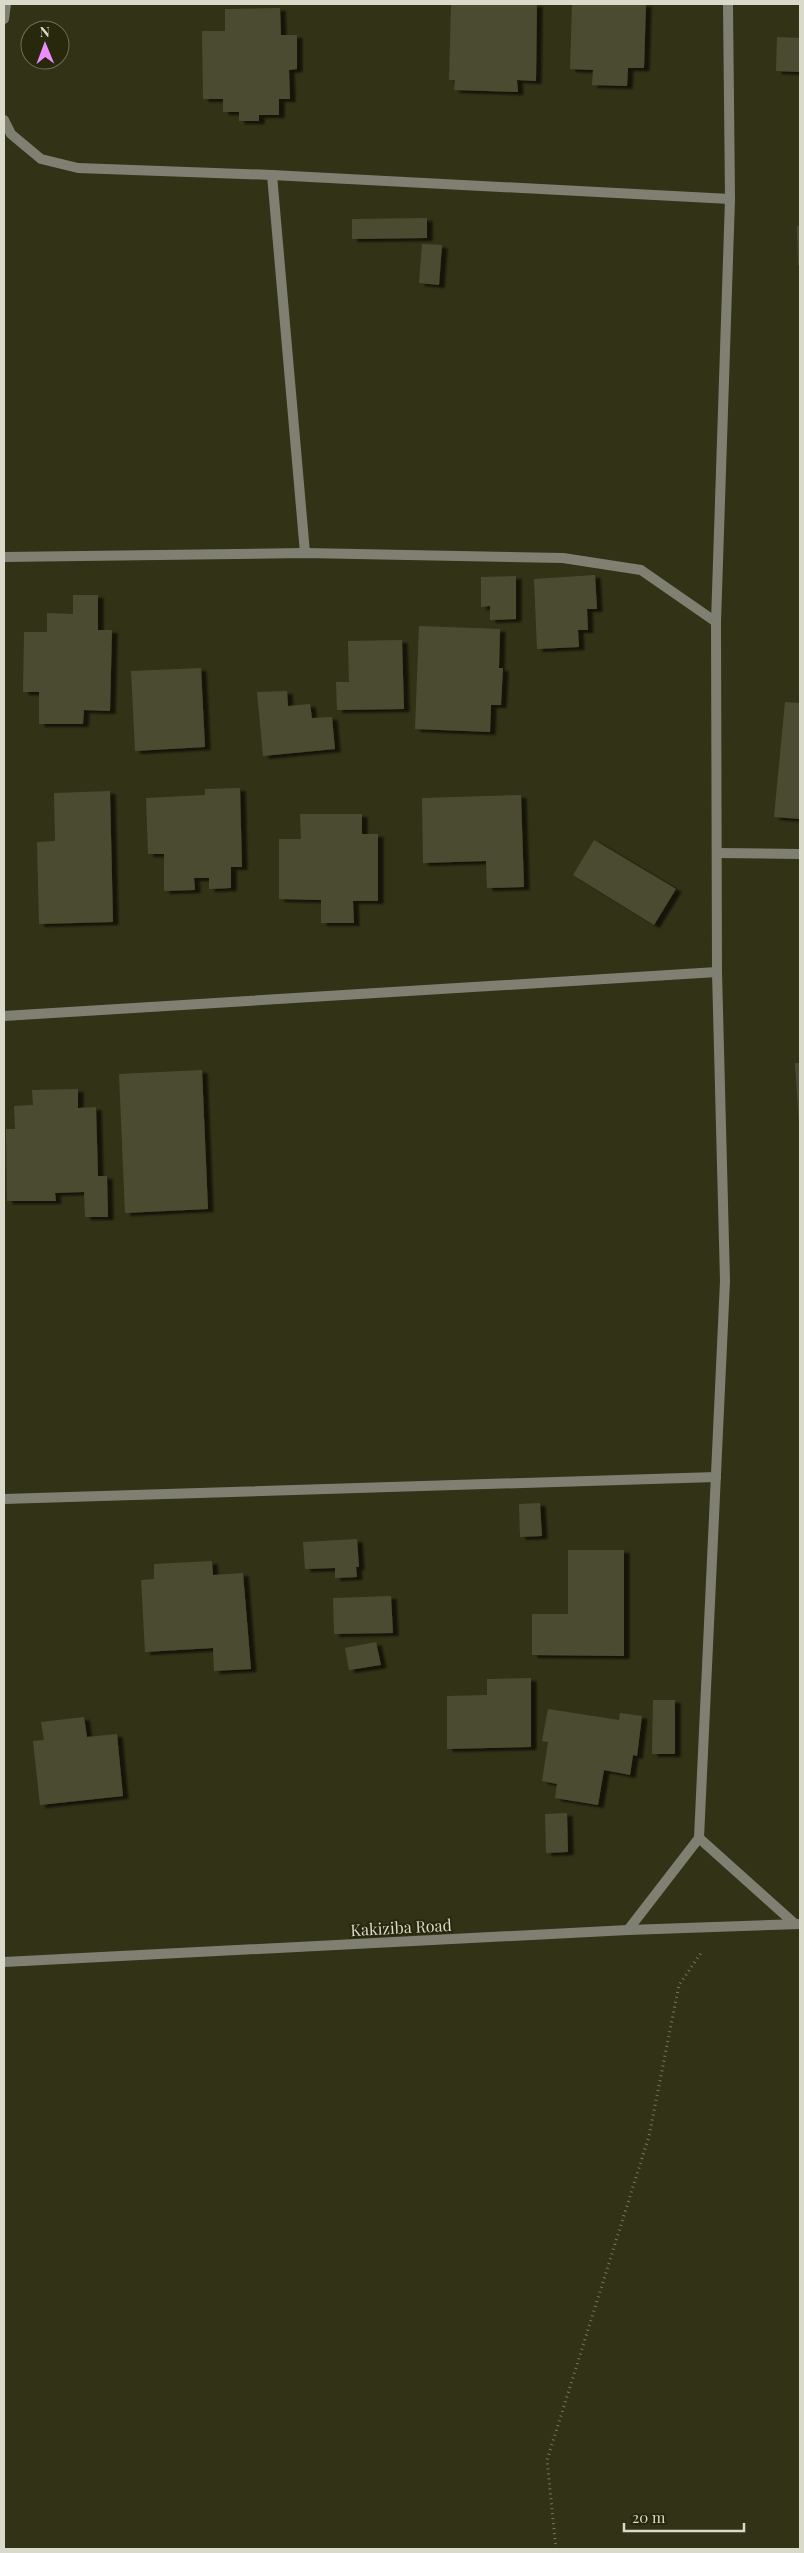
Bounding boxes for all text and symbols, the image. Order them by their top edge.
north arrow [20,20,70,70]
text: N [40,22,50,41]
street label: Kakiziba Road [350,1914,452,1940]
scale bar [624,2500,744,2532]
text: 20 m [632,2507,666,2527]

